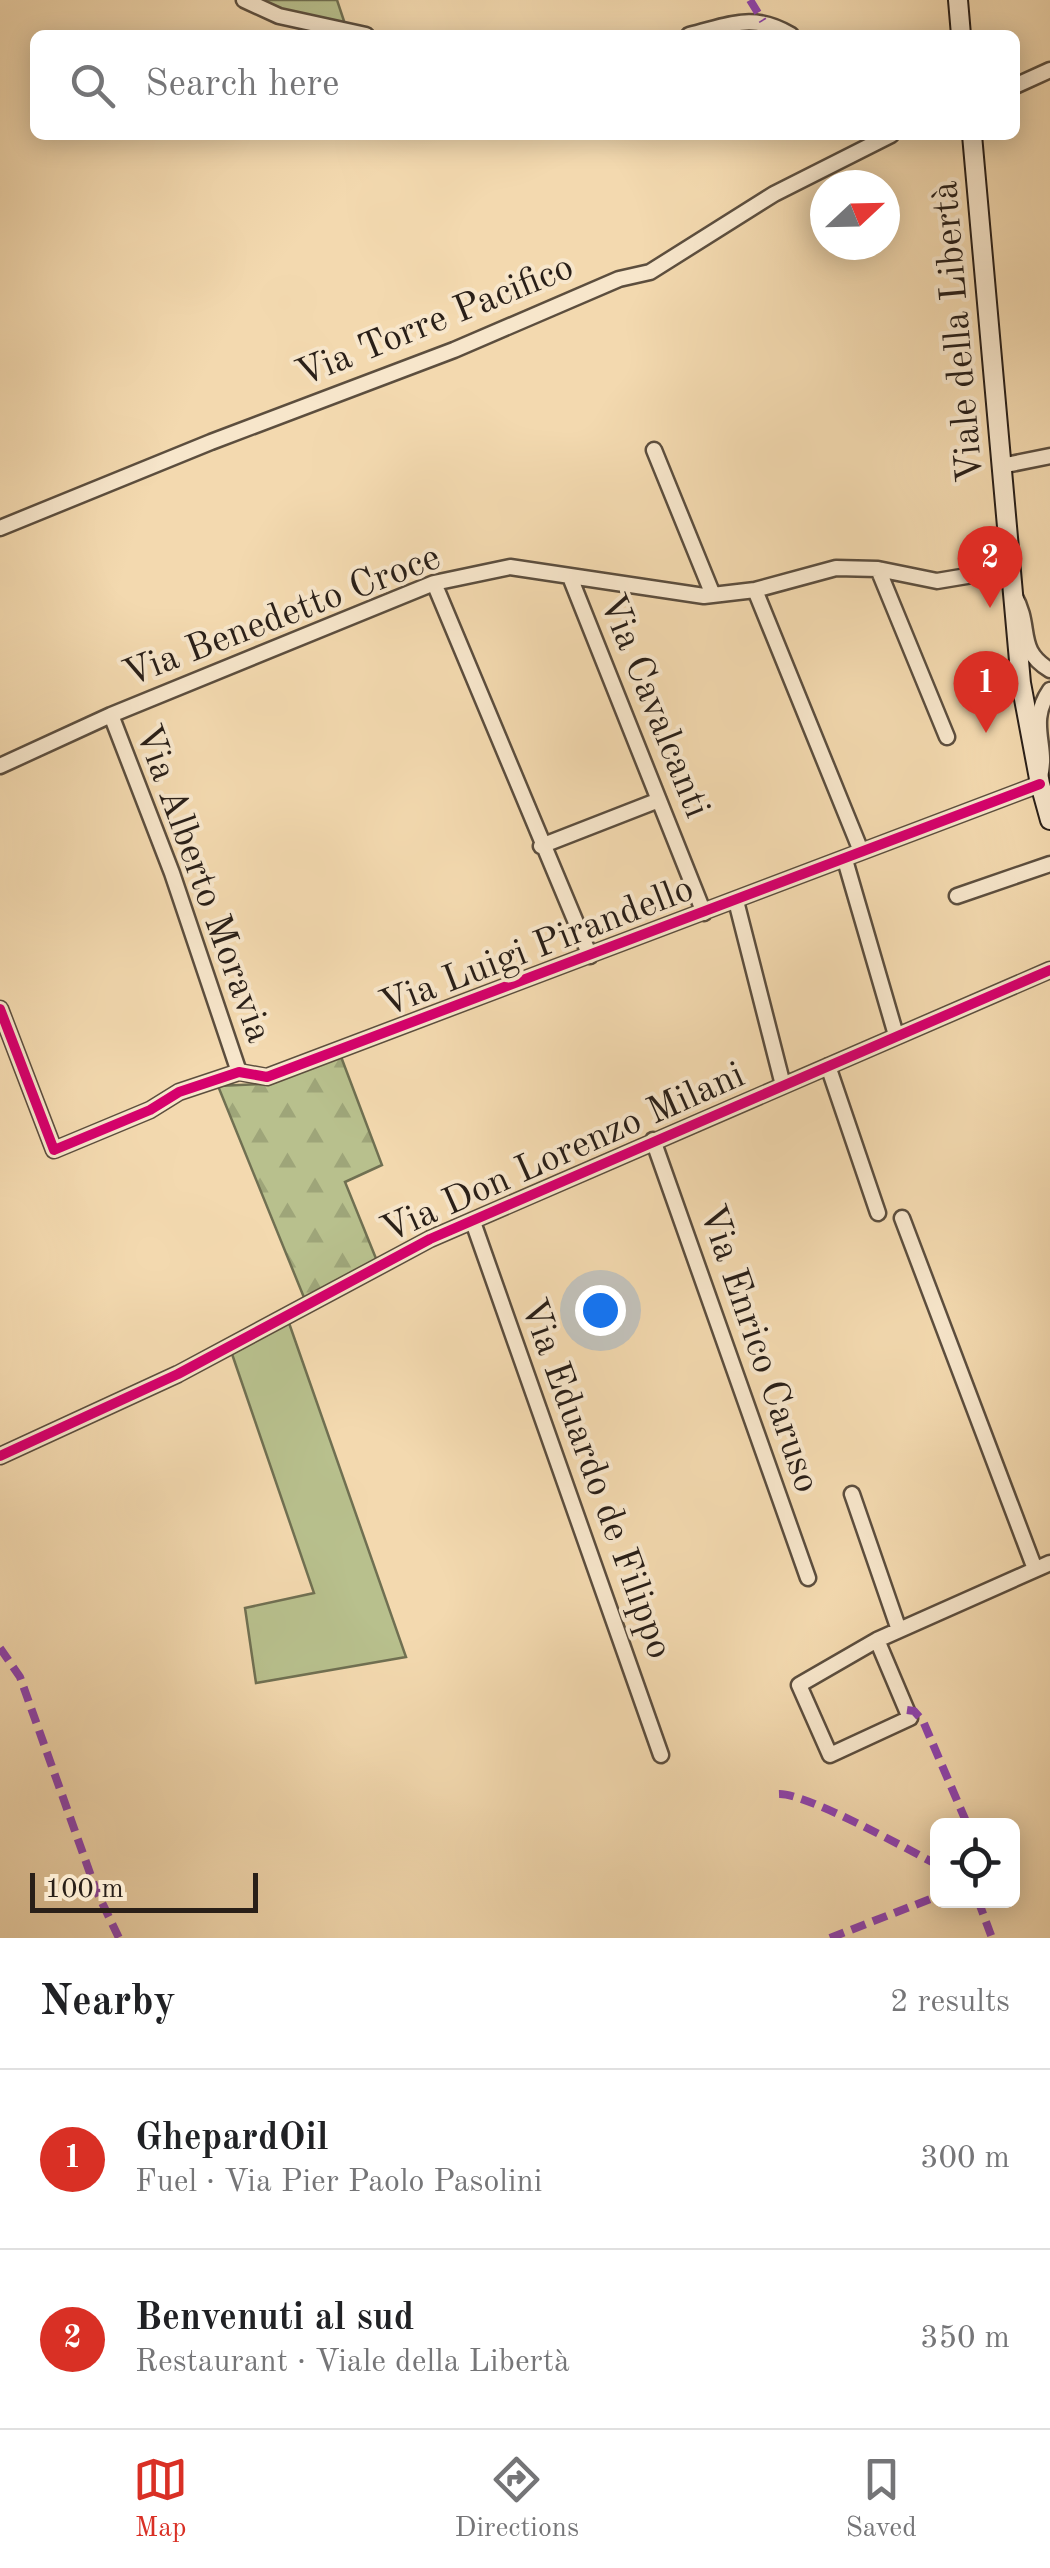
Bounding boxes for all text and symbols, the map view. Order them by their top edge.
search box [30,30,1020,140]
icon: search [65,58,120,113]
text: Search here [145,66,340,104]
north arrow [810,170,900,260]
street label: Viale della Libertà [927,179,991,484]
street label: Via Torre Pacifico [291,249,579,395]
pin: 2 [958,526,1022,608]
street label: Via Benedetto Croce [118,539,446,695]
street label: Via Cavalcanti [591,589,715,823]
pin: 1 [954,650,1018,733]
street label: Via Alberto Moravia [127,720,277,1048]
street label: Via Luigi Pirandello [375,870,699,1025]
street label: Via Don Lorenzo Milani [376,1056,750,1251]
street label: Via Enrico Caruso [691,1200,825,1498]
your location [575,1285,626,1336]
street label: Via Eduardo de Filippo [512,1294,678,1664]
map controls [930,1818,1020,1908]
button: locate [930,1818,1020,1908]
scale bar [30,1868,258,1912]
text: 100 m [45,1876,124,1904]
text: Nearby [40,1982,176,2024]
text: 2 results [890,1987,1010,2019]
text: GhepardOil [135,2120,329,2158]
text: 1 [63,2143,82,2175]
text: 300 m [920,2143,1010,2175]
text: Fuel · Via Pier Paolo Pasolini [135,2167,543,2199]
text: Benvenuti al sud [135,2300,414,2338]
text: 2 [63,2323,82,2355]
text: 350 m [920,2323,1010,2355]
text: Restaurant · Viale della Libertà [135,2347,570,2379]
tab: Map [133,2452,188,2547]
tab: Directions [455,2452,579,2547]
tab: Saved [845,2452,917,2547]

